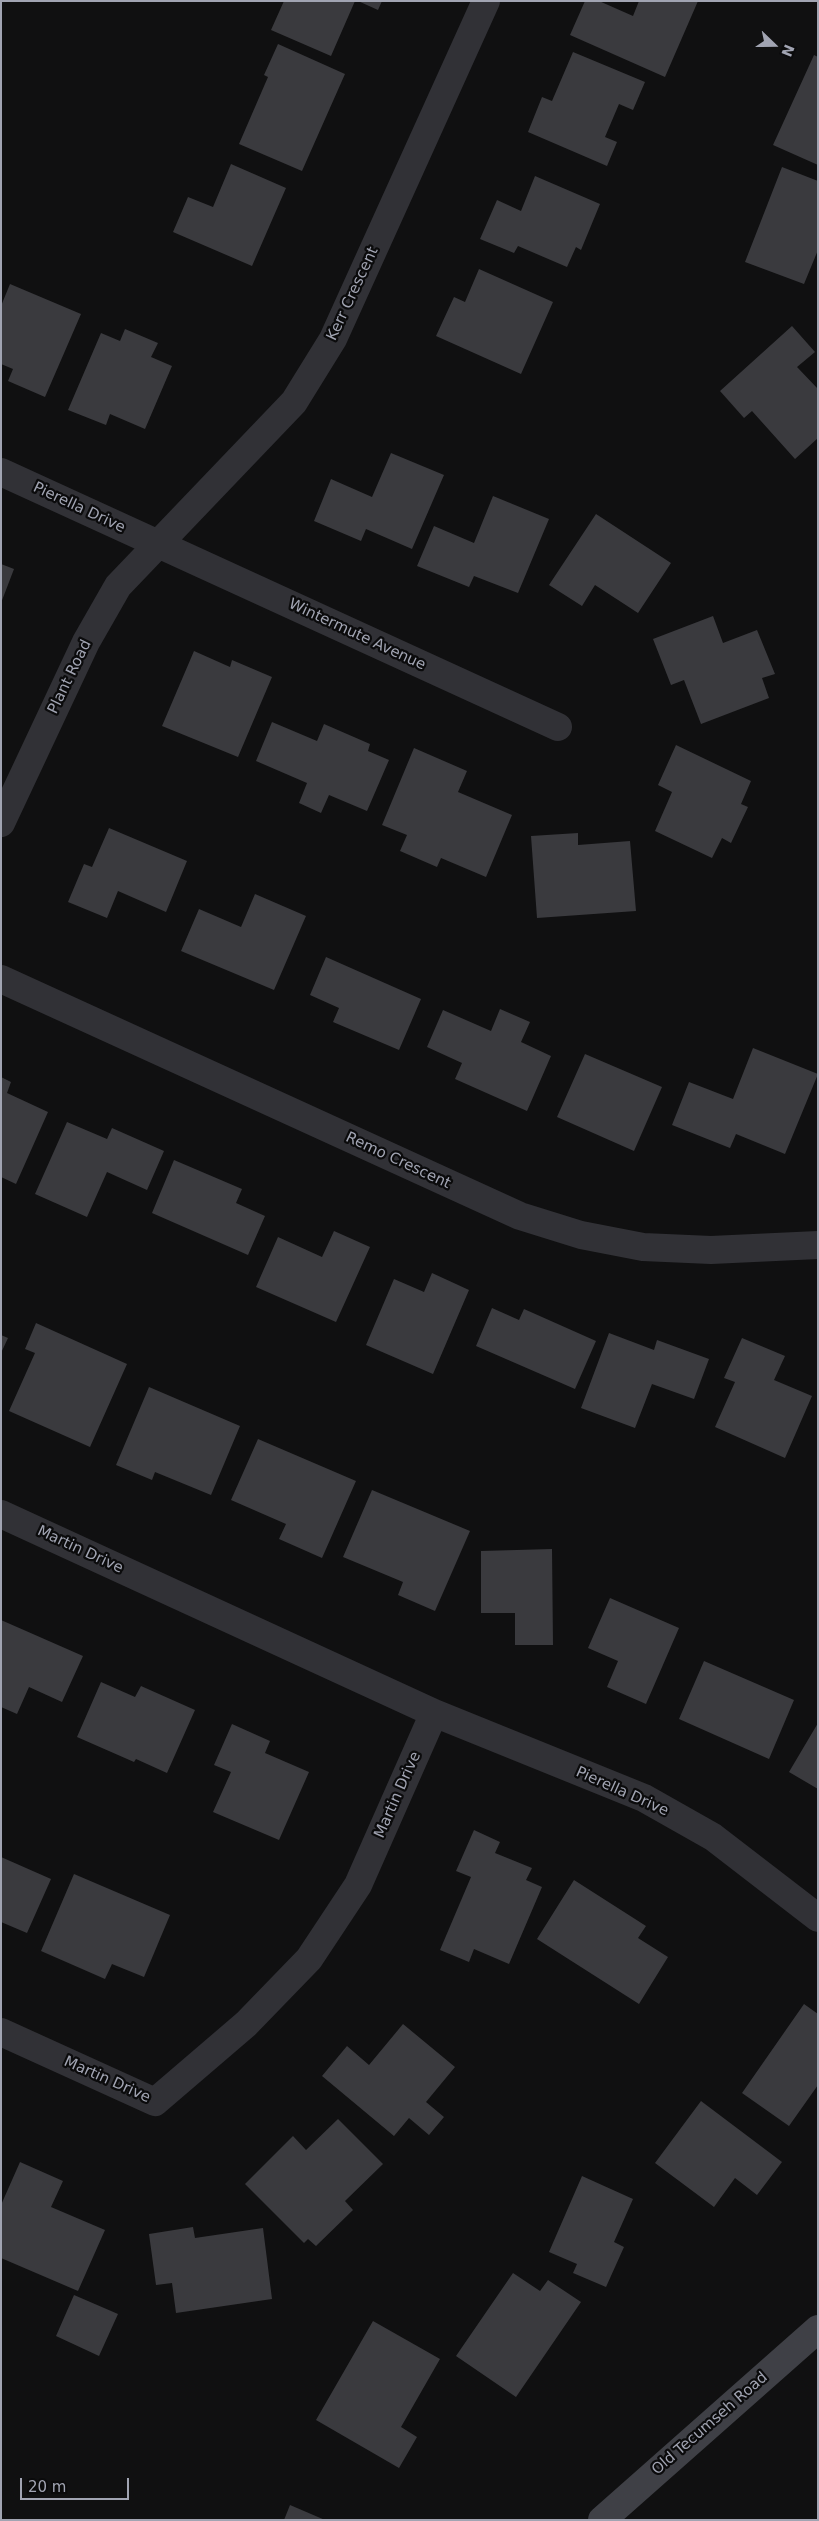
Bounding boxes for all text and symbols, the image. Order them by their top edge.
north arrow [749,20,799,70]
text: N [778,42,798,59]
street label: Kerr Crescent [323,244,383,344]
street label: Pierella Drive [30,479,128,537]
street label: Wintermute Avenue [286,595,428,675]
street label: Plant Road [44,637,96,717]
street label: Remo Crescent [343,1129,453,1193]
street label: Martin Drive [34,1522,126,1578]
street label: Martin Drive [371,1749,425,1841]
street label: Pierella Drive [573,1764,671,1820]
street label: Martin Drive [61,2053,153,2107]
street label: Old Tecumseh Road [648,2369,772,2479]
scale bar [22,2468,131,2500]
text: 20 m [28,2478,66,2496]

